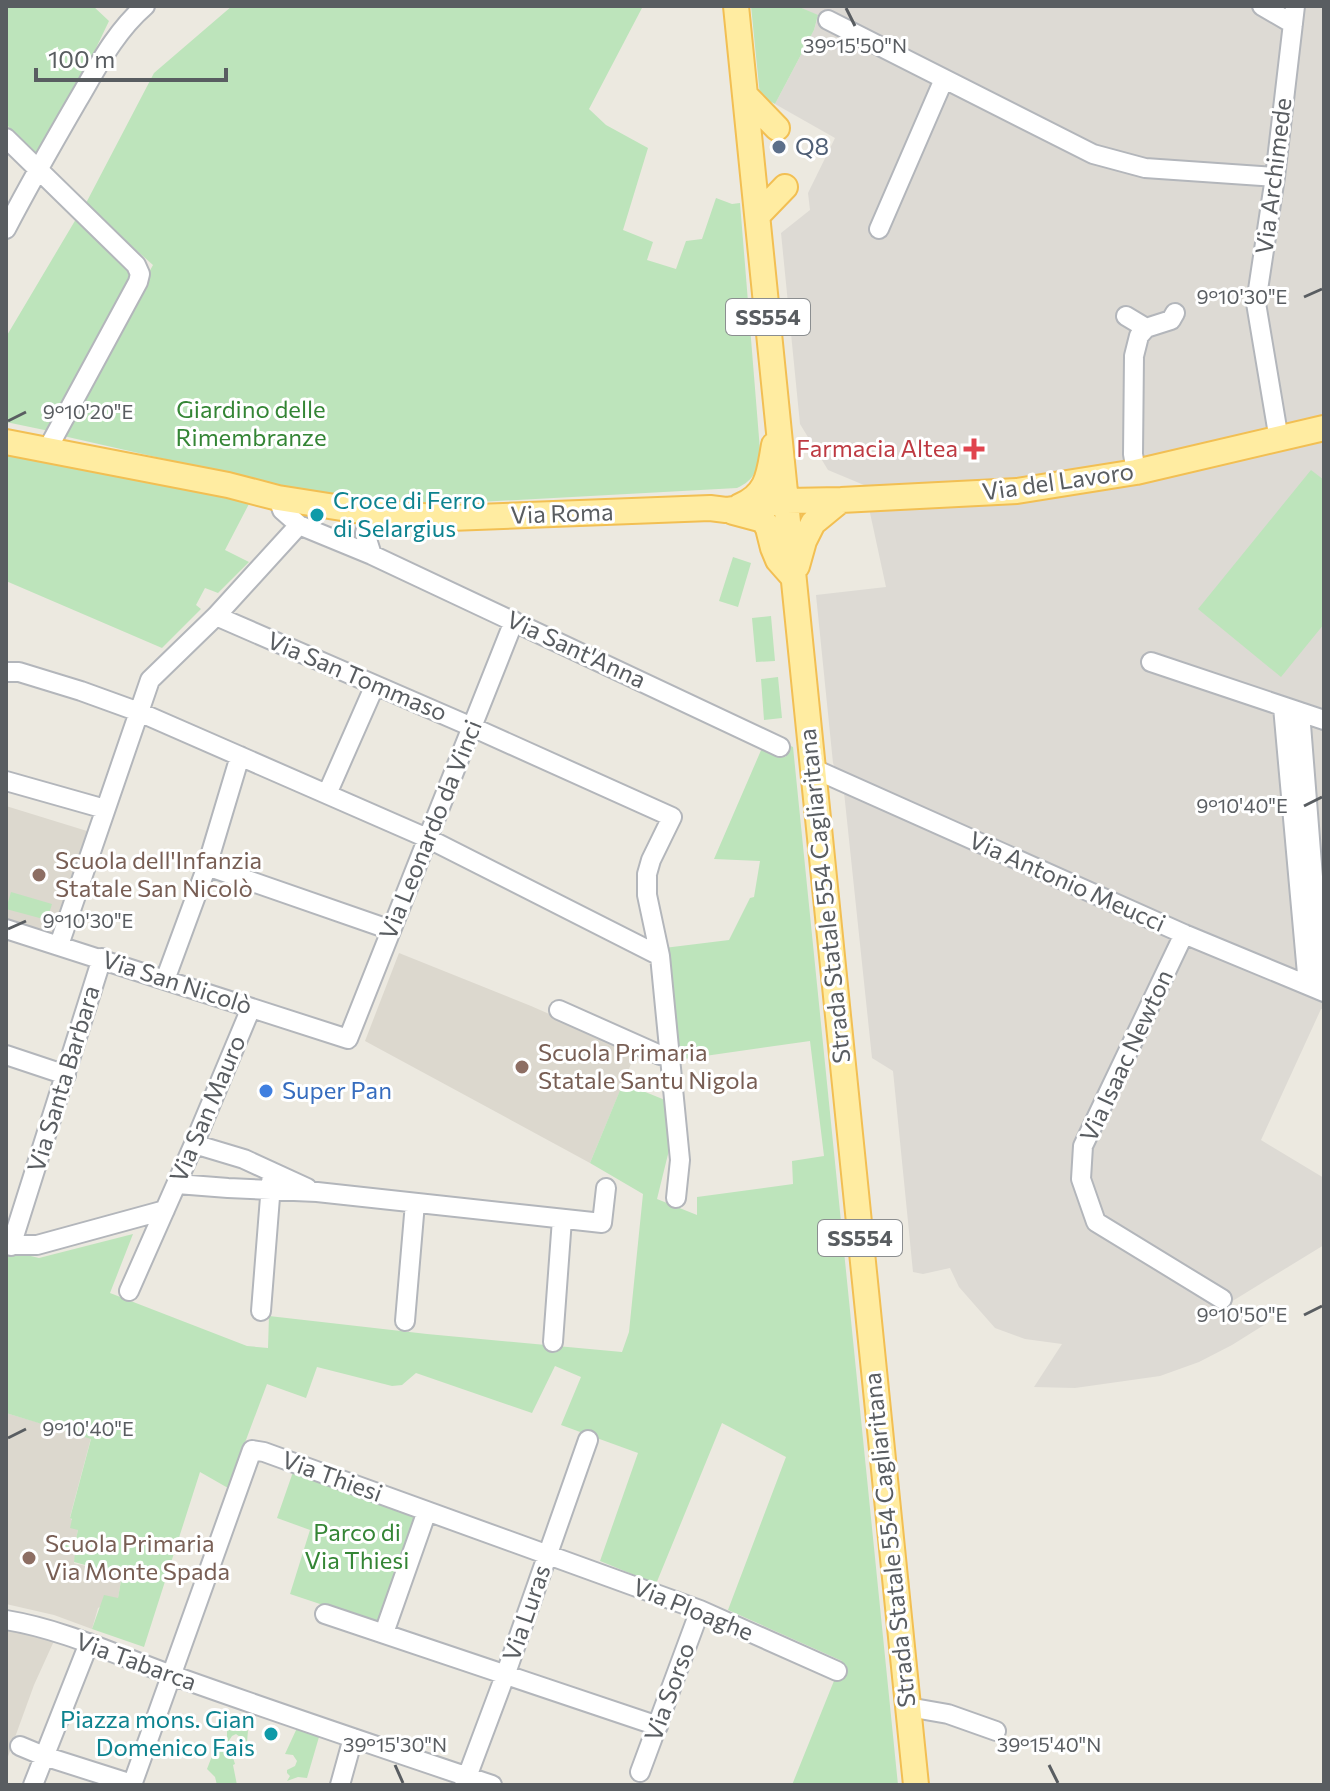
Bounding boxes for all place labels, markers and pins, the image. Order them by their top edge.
place label: Q8 [795,131,829,160]
marker: Q8 [770,138,788,156]
place label: Farmacia Altea [796,433,958,462]
marker: Farmacia Altea [965,440,983,458]
place label: Croce di Ferro di Selargius [333,485,486,542]
marker: Croce di Ferro di Selargius [308,506,326,524]
place label: Scuola dell'Infanzia Statale San Nicolò [55,845,262,902]
marker: Scuola dell'Infanzia Statale San Nicolò [30,866,48,884]
place label: Scuola Primaria Statale Santu Nigola [538,1037,758,1094]
marker: Scuola Primaria Statale Santu Nigola [513,1058,531,1076]
place label: Super Pan [282,1075,392,1104]
marker: Super Pan [257,1082,275,1100]
place label: Scuola Primaria Via Monte Spada [45,1528,230,1585]
marker: Scuola Primaria Via Monte Spada [20,1549,38,1567]
place label: Piazza mons. Gian Domenico Fais [60,1704,255,1761]
marker: Piazza mons. Gian Domenico Fais [262,1725,280,1743]

